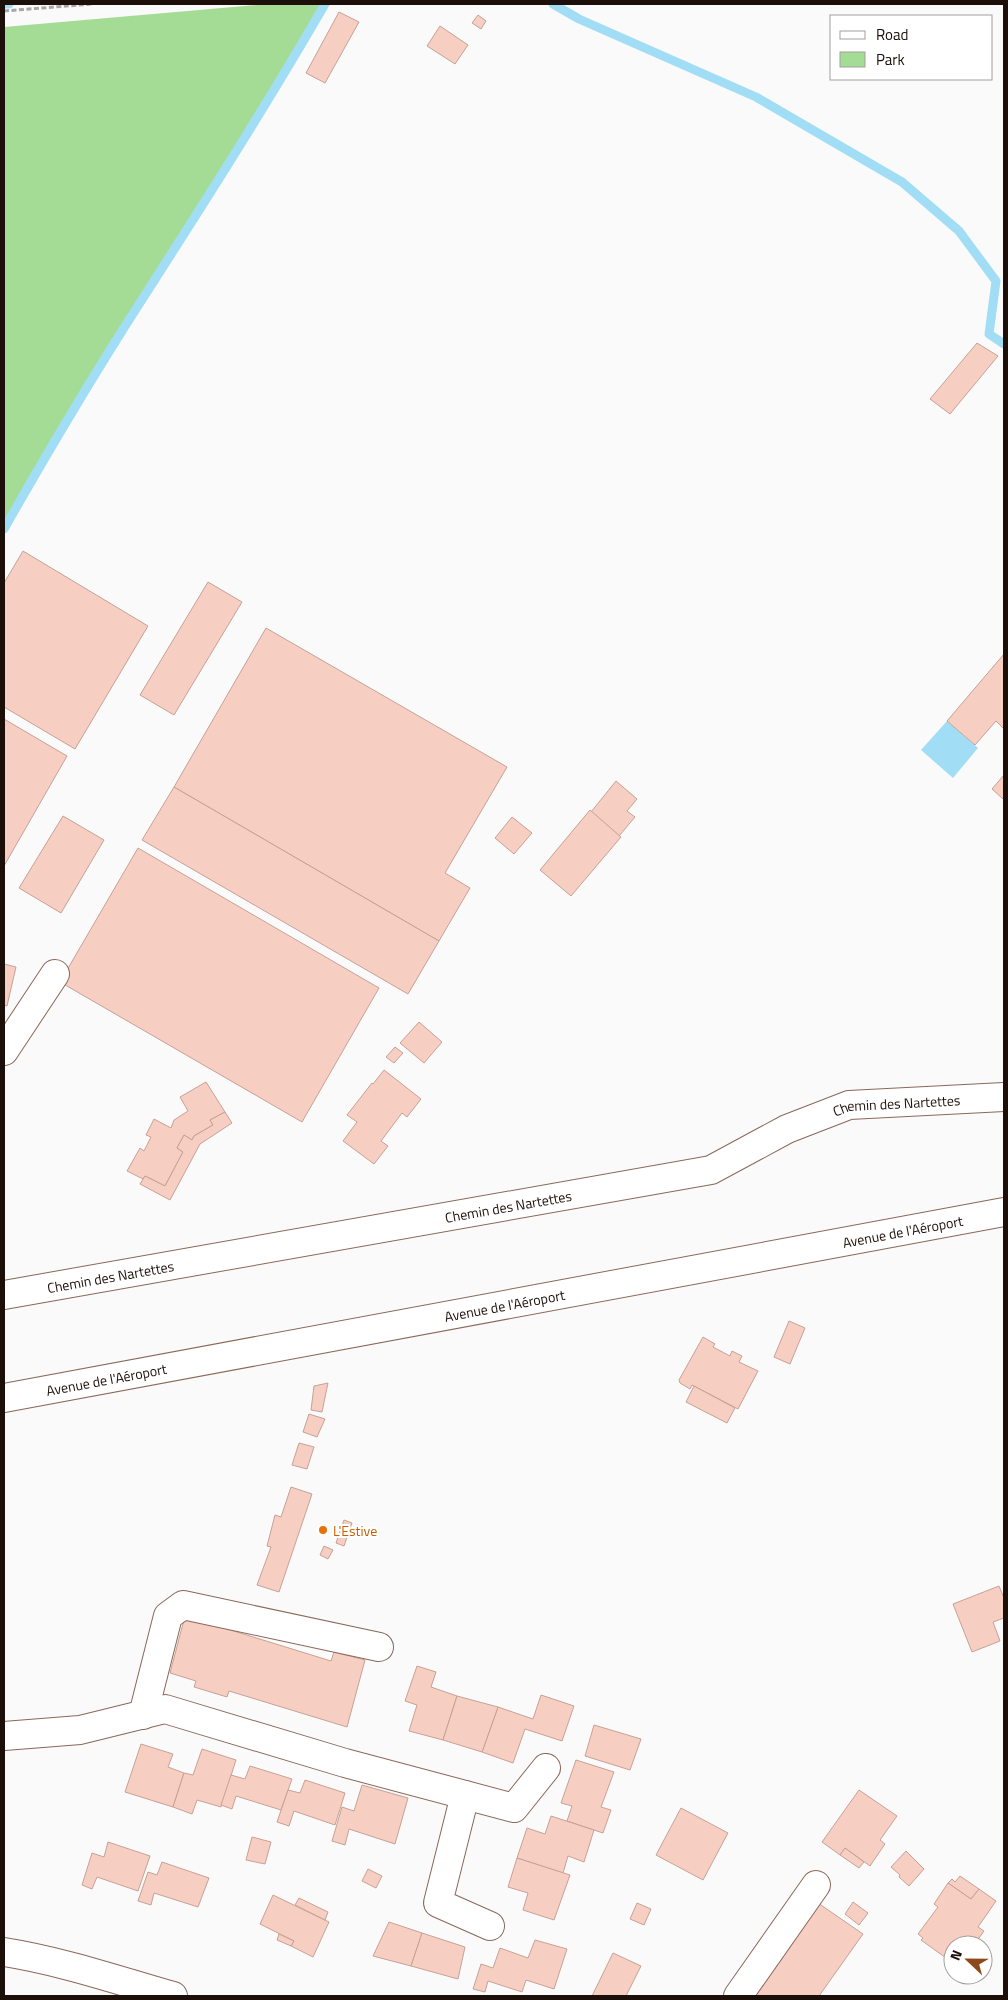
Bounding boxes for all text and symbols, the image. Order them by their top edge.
legend [830,15,993,80]
text: Road [876,23,908,46]
text: Park [876,48,905,71]
street label: Chemin des Nartettes [829,1089,961,1121]
street label: Chemin des Nartettes [443,1184,573,1227]
street label: Avenue de l'Aéroport [841,1209,965,1252]
street label: Chemin des Nartettes [45,1255,175,1298]
street label: Avenue de l'Aéroport [442,1283,566,1326]
street label: Avenue de l'Aéroport [44,1357,168,1400]
place label: L'Estive [333,1520,377,1541]
marker: L'Estive [317,1524,329,1536]
north arrow [943,1935,993,1985]
text: N [944,1947,967,1963]

